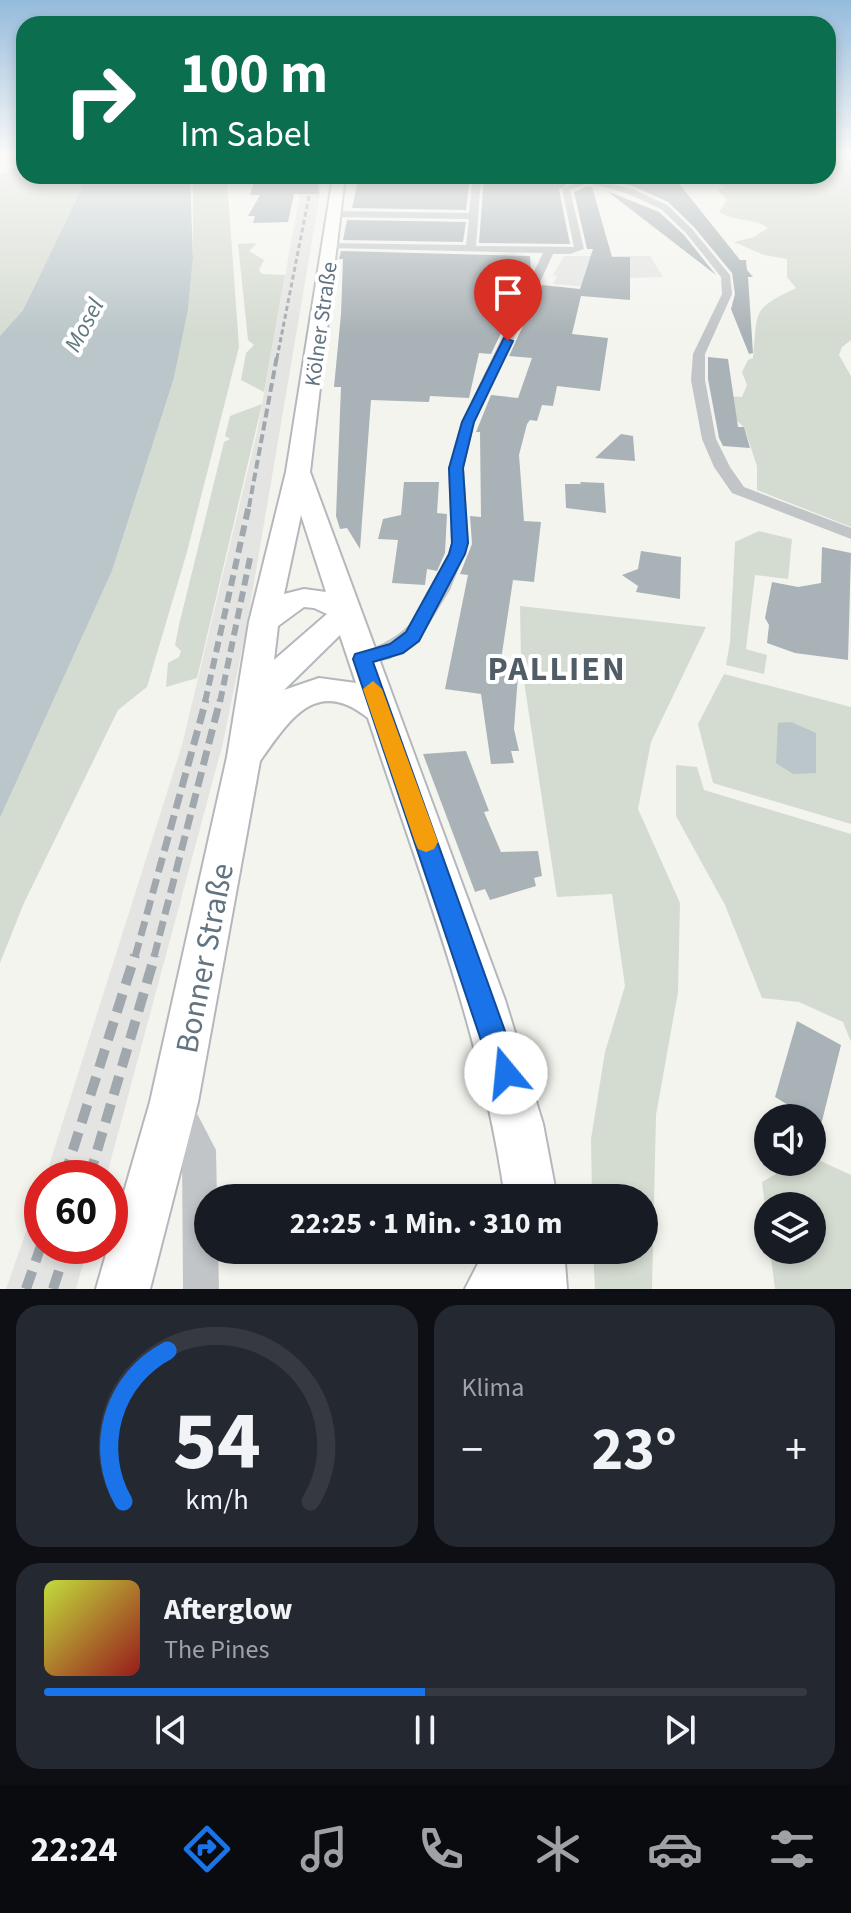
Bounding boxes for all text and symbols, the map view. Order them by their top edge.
text: 100 m [180,35,328,114]
icon: right [48,48,152,152]
text: Im Sabel [180,109,311,160]
pin [474,259,542,341]
street label: Kölner Straße [296,260,346,389]
icon: arrive [486,271,530,315]
water label: Mosel [56,292,113,358]
district label: PALLIEN [487,645,627,694]
street label: Bonner Straße [164,859,246,1057]
position arrow [464,1031,548,1115]
map controls [754,1104,826,1264]
button: sound [754,1104,826,1176]
speed limit sign: 60 [24,1160,128,1264]
button: layers [754,1192,826,1264]
text: 22:25 · 1 Min. · 310 m [290,1202,562,1245]
text: Klima [462,1369,524,1406]
text: 54 [173,1383,261,1501]
text: 23° [592,1408,677,1493]
text: − [462,1419,483,1482]
text: + [785,1419,807,1482]
text: km/h [185,1480,248,1520]
text: Afterglow [164,1588,292,1631]
text: The Pines [164,1631,269,1668]
icon: previous [149,1708,193,1752]
icon: pause [403,1708,447,1752]
icon: next [658,1708,702,1752]
icon: directions [179,1821,235,1877]
icon: music [296,1821,352,1877]
icon: phone [413,1821,469,1877]
icon: climate [530,1821,586,1877]
icon: car [647,1821,703,1877]
icon: filters [764,1821,820,1877]
text: 22:24 [31,1824,117,1875]

